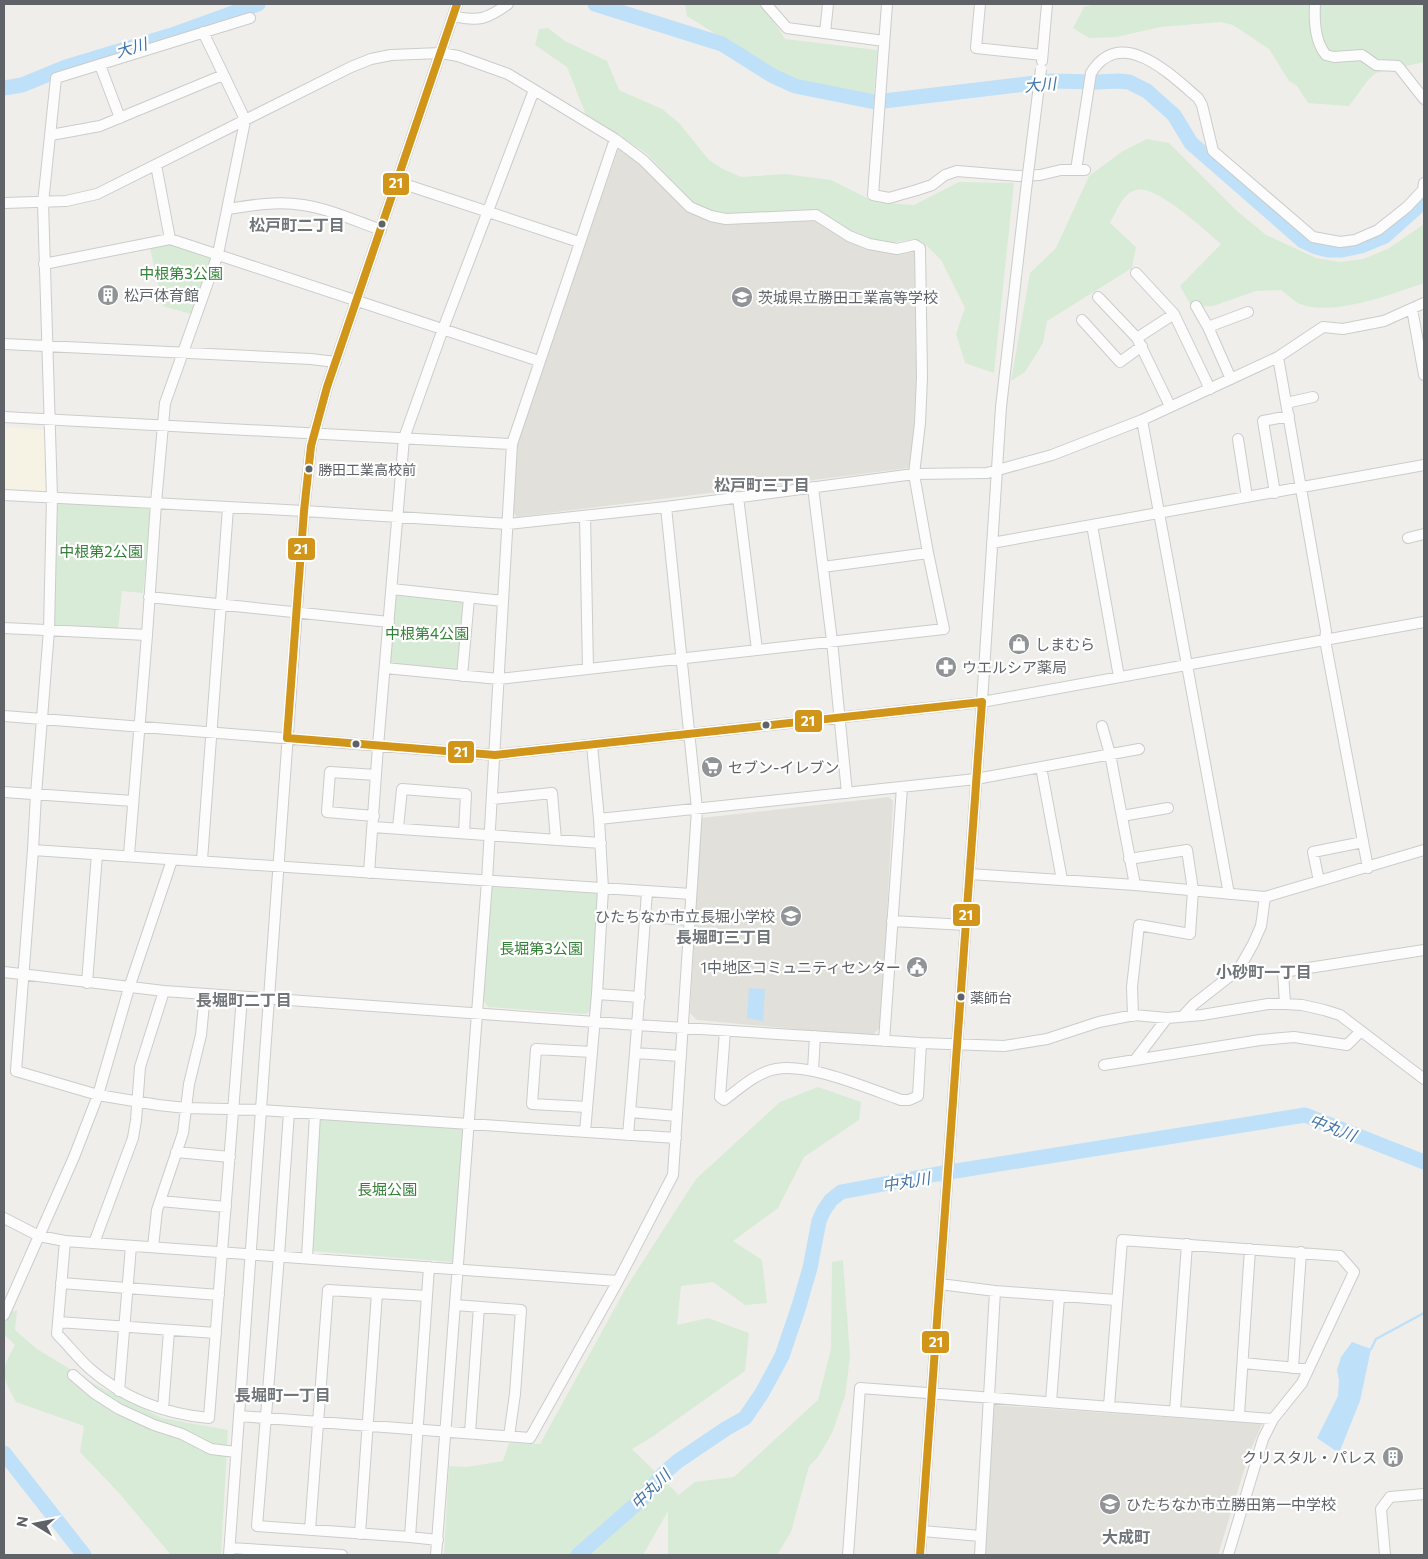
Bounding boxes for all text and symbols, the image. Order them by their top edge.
water label: 大川 [113,33,151,61]
water label: 大川 [1023,73,1059,95]
line badge: 21 [382,172,410,196]
text: 21 [389,174,403,191]
district label: 松戸町二丁目 [249,215,345,234]
unlabelled marker [377,219,387,229]
park label: 中根第3公園 [139,264,223,282]
building icon: 松戸体育館 [96,283,120,307]
school or university icon: 茨城県立勝田工業高等学校 [730,285,754,309]
place label: 松戸体育館 [124,286,199,304]
place label: 茨城県立勝田工業高等学校 [758,288,938,306]
place label: 勝田工業高校前 [318,461,416,478]
marker: 勝田工業高校前 [304,464,314,474]
district label: 松戸町三丁目 [714,475,810,494]
line badge: 21 [287,537,316,561]
text: 21 [294,540,308,557]
park label: 中根第2公園 [59,542,143,560]
park label: 中根第4公園 [385,624,469,642]
shop icon: しまむら [1007,632,1031,656]
place label: しまむら [1035,635,1095,653]
pharmacy icon: ウエルシア薬局 [934,655,958,679]
place label: ウエルシア薬局 [962,658,1067,676]
line badge: 21 [794,709,823,733]
text: 21 [801,712,815,729]
unlabelled marker [761,720,771,730]
unlabelled marker [351,739,361,749]
line badge: 21 [447,740,475,764]
text: 21 [454,743,468,760]
supermarket icon: セブン-イレブン [700,755,724,779]
place label: セブン-イレブン [728,758,839,776]
line badge: 21 [952,903,981,927]
school or university icon: ひたちなか市立長堀小学校 [779,904,803,928]
text: 21 [959,906,973,923]
place label: ひたちなか市立長堀小学校 [595,907,775,925]
district label: 長堀町三丁目 [676,927,772,946]
park label: 長堀第3公園 [499,939,583,957]
public building icon: 1中地区コミュニティセンター [905,955,929,979]
place label: 1中地区コミュニティセンター [700,958,901,976]
district label: 小砂町一丁目 [1216,962,1312,981]
place label: 薬師台 [970,989,1012,1006]
district label: 長堀町二丁目 [196,990,292,1009]
marker: 薬師台 [956,992,966,1002]
water label: 中丸川 [1307,1110,1361,1145]
water label: 中丸川 [881,1168,933,1194]
park label: 長堀公園 [357,1180,417,1198]
line badge: 21 [921,1330,950,1354]
text: 21 [929,1333,943,1350]
district label: 長堀町一丁目 [235,1385,331,1404]
building icon: クリスタル・パレス [1381,1445,1405,1469]
place label: クリスタル・パレス [1242,1448,1377,1466]
water label: 中丸川 [626,1464,675,1513]
school or university icon: ひたちなか市立勝田第一中学校 [1098,1492,1122,1516]
place label: ひたちなか市立勝田第一中学校 [1126,1495,1336,1513]
north arrow [10,1499,60,1549]
text: N [12,1515,31,1528]
district label: 大成町 [1102,1527,1150,1546]

